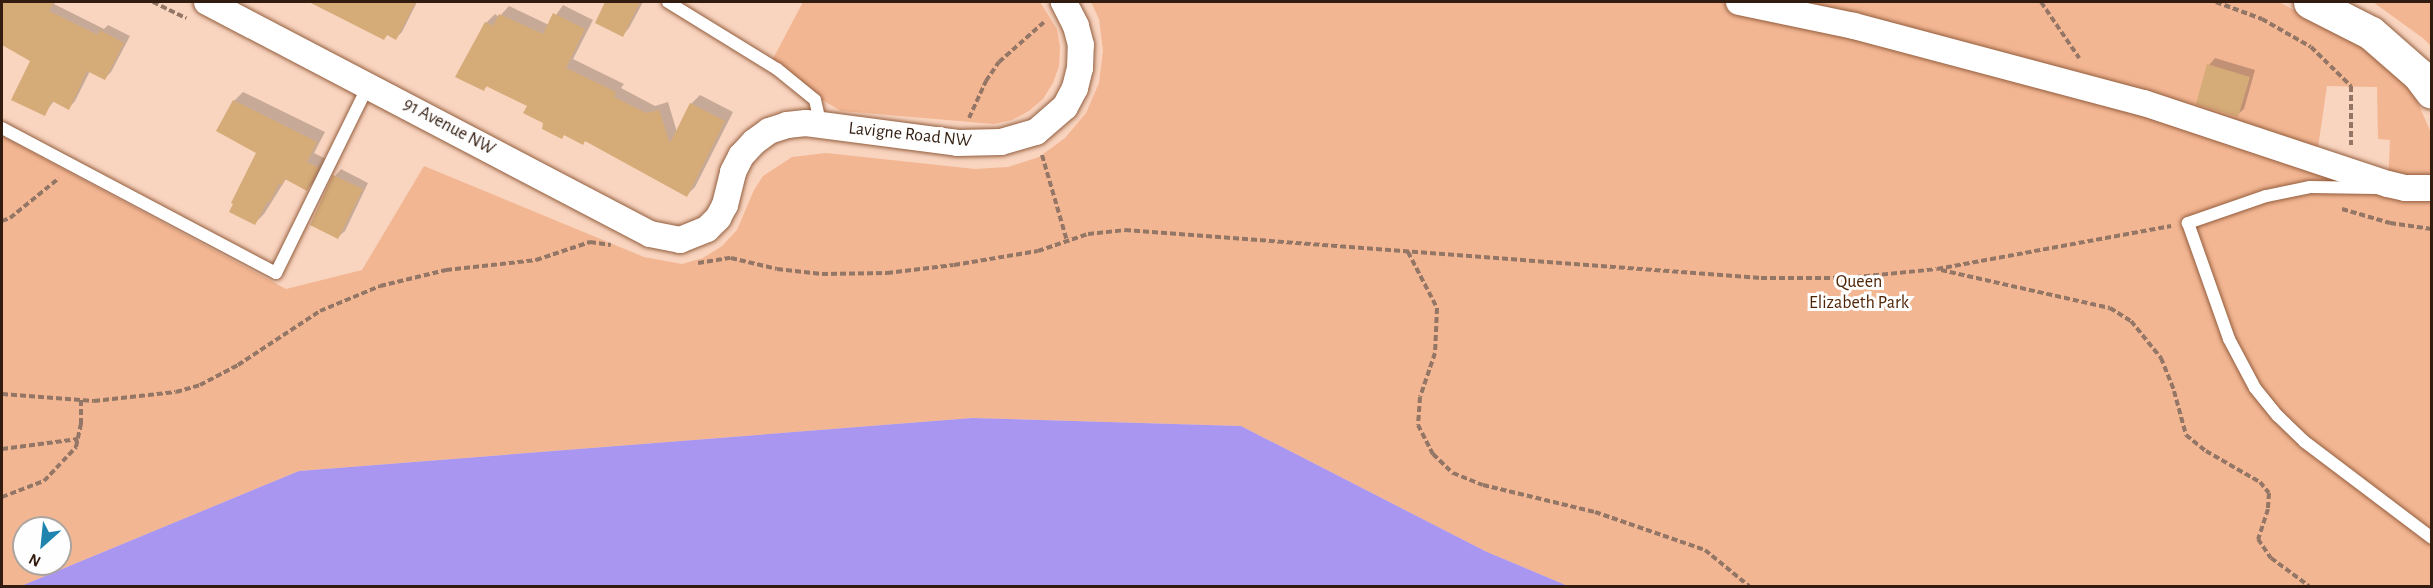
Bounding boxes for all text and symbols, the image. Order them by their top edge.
street label: 91 Avenue NW [399,94,499,160]
street label: Lavigne Road NW [847,118,973,152]
park label: Queen Elizabeth Park [1809,272,1909,314]
north arrow [12,516,72,576]
text: N [26,551,43,570]

